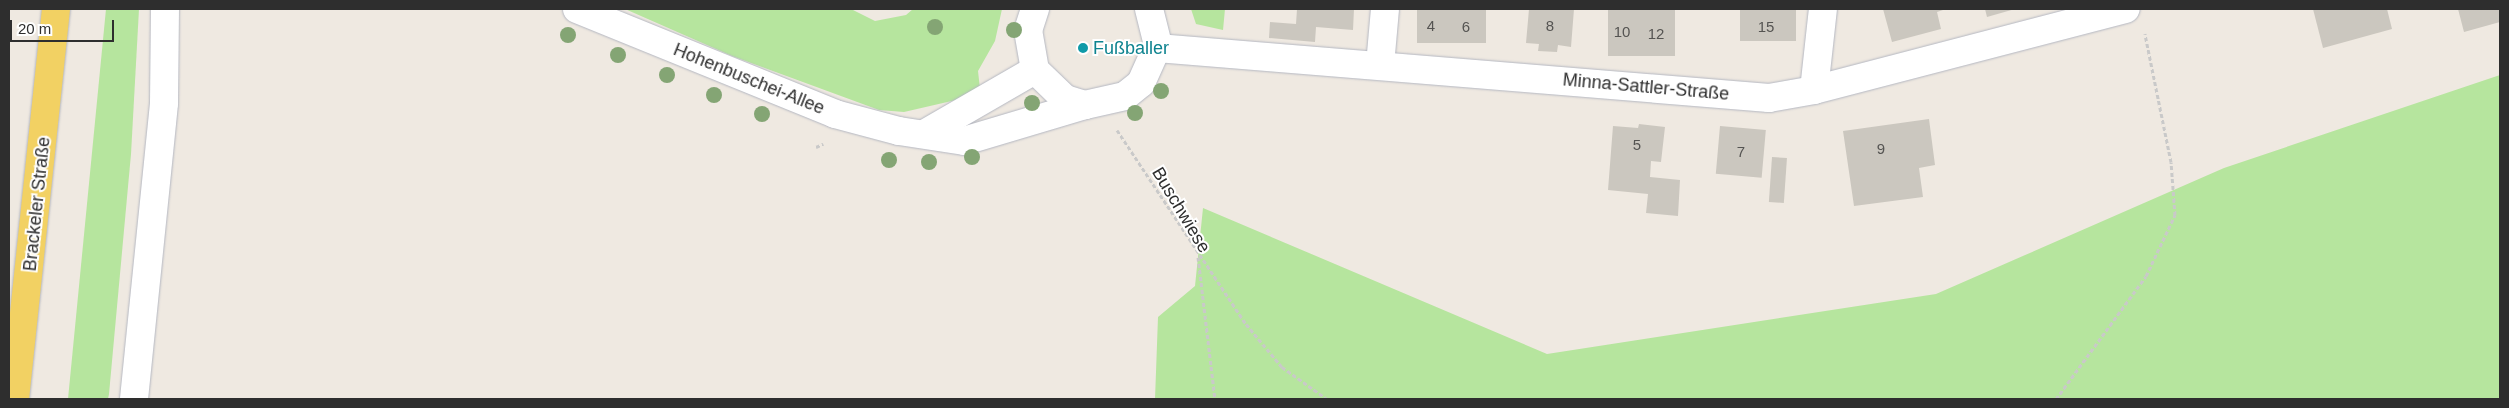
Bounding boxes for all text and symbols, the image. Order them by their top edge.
scale bar [12,10,116,42]
house number: 4 [1427,17,1435,35]
house number: 8 [1546,17,1554,35]
house number: 6 [1462,18,1470,36]
house number: 15 [1758,18,1774,36]
text: 20 m [18,20,51,37]
house number: 10 [1614,23,1630,41]
house number: 12 [1648,25,1664,43]
place label: Fußballer [1093,37,1169,59]
street label: Hohenbuschei-Allee [670,39,828,119]
marker: Fußballer [1077,42,1089,54]
street label: Minna-Sattler-Straße [1562,69,1730,105]
street label: Brackeler Straße [19,136,55,272]
house number: 5 [1633,136,1641,154]
house number: 9 [1877,140,1885,158]
house number: 7 [1737,143,1745,161]
street label: Buschwiese [1147,163,1215,257]

